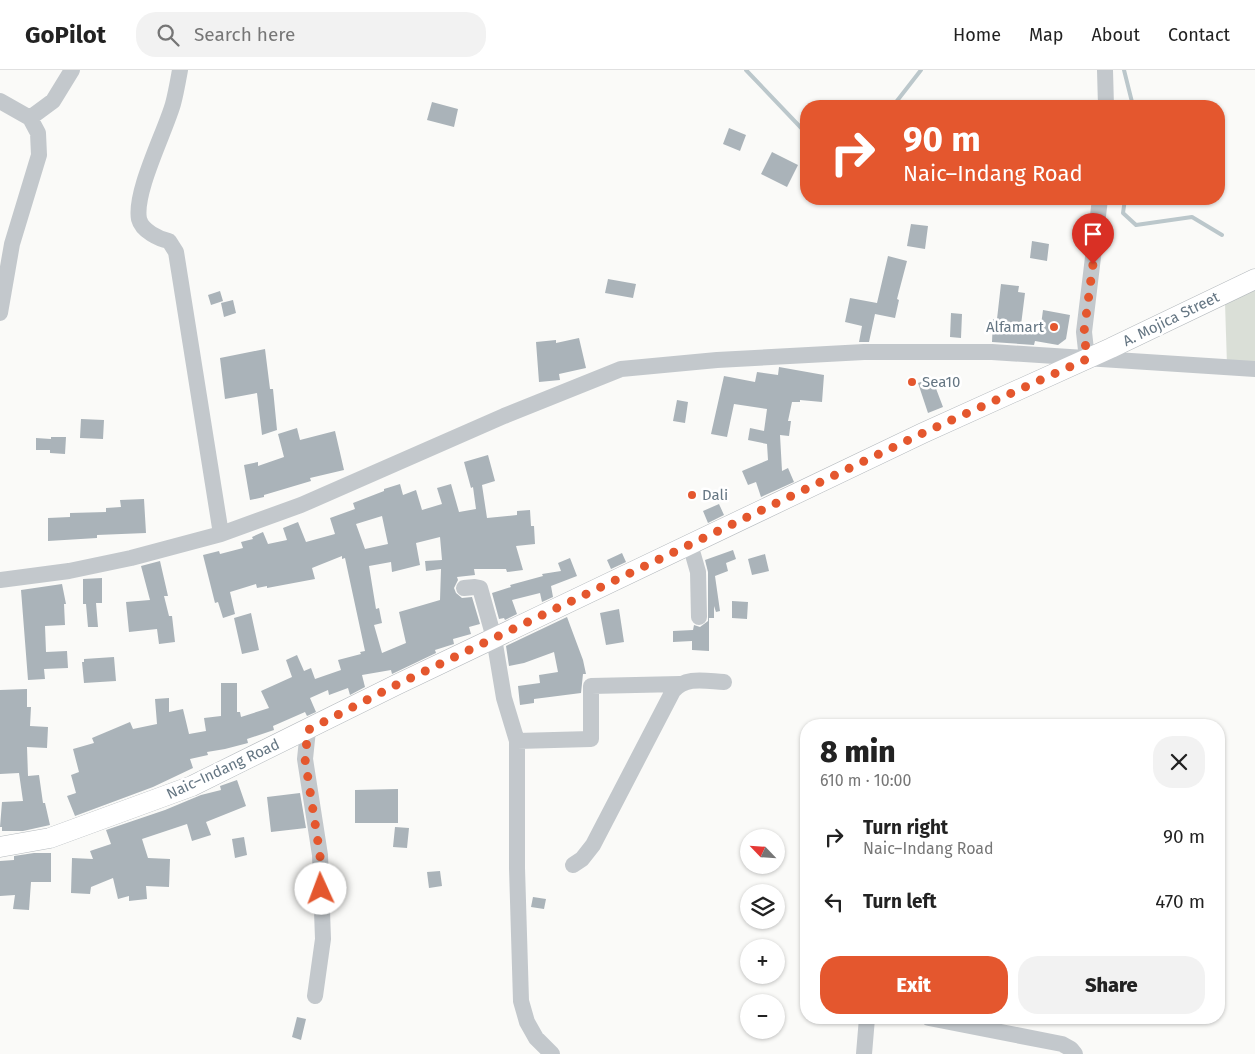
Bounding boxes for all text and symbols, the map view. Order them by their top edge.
search box [136,12,486,57]
text: GoPilot [25,21,106,49]
icon: search [154,21,182,49]
text: Search here [194,23,295,46]
text: Home [953,24,1001,46]
text: Map [1029,24,1063,46]
text: About [1091,24,1140,46]
text: Contact [1168,24,1230,46]
text: 90 m [903,118,981,160]
icon: right [820,120,885,185]
text: Naic–Indang Road [903,160,1083,187]
pin [1072,213,1114,264]
icon: arrive [1079,220,1107,248]
street label: A. Mojica Street [1120,288,1223,350]
place label: Alfamart [986,318,1045,336]
marker: Alfamart [1048,321,1060,333]
place label: Sea10 [922,373,960,391]
marker: Sea10 [906,376,918,388]
place label: Dali [702,486,728,504]
marker: Dali [686,489,698,501]
text: 8 min [820,734,895,770]
street label: Naic–Indang Road [164,735,282,803]
button: close [1153,736,1205,788]
text: 610 m · 10:00 [820,771,911,790]
text: Turn right [863,816,948,839]
icon: right [820,823,848,851]
text: 90 m [1163,825,1205,848]
north arrow [740,829,785,874]
map controls [740,829,785,1039]
text: Naic–Indang Road [863,839,994,858]
position arrow [294,862,346,914]
button: layers [740,884,785,929]
icon: left [820,888,848,916]
text: Turn left [863,890,937,913]
text: 470 m [1155,890,1205,913]
button: + [740,939,785,984]
button: Exit [820,956,1008,1014]
button: Share [1018,956,1205,1014]
button: − [740,994,785,1039]

